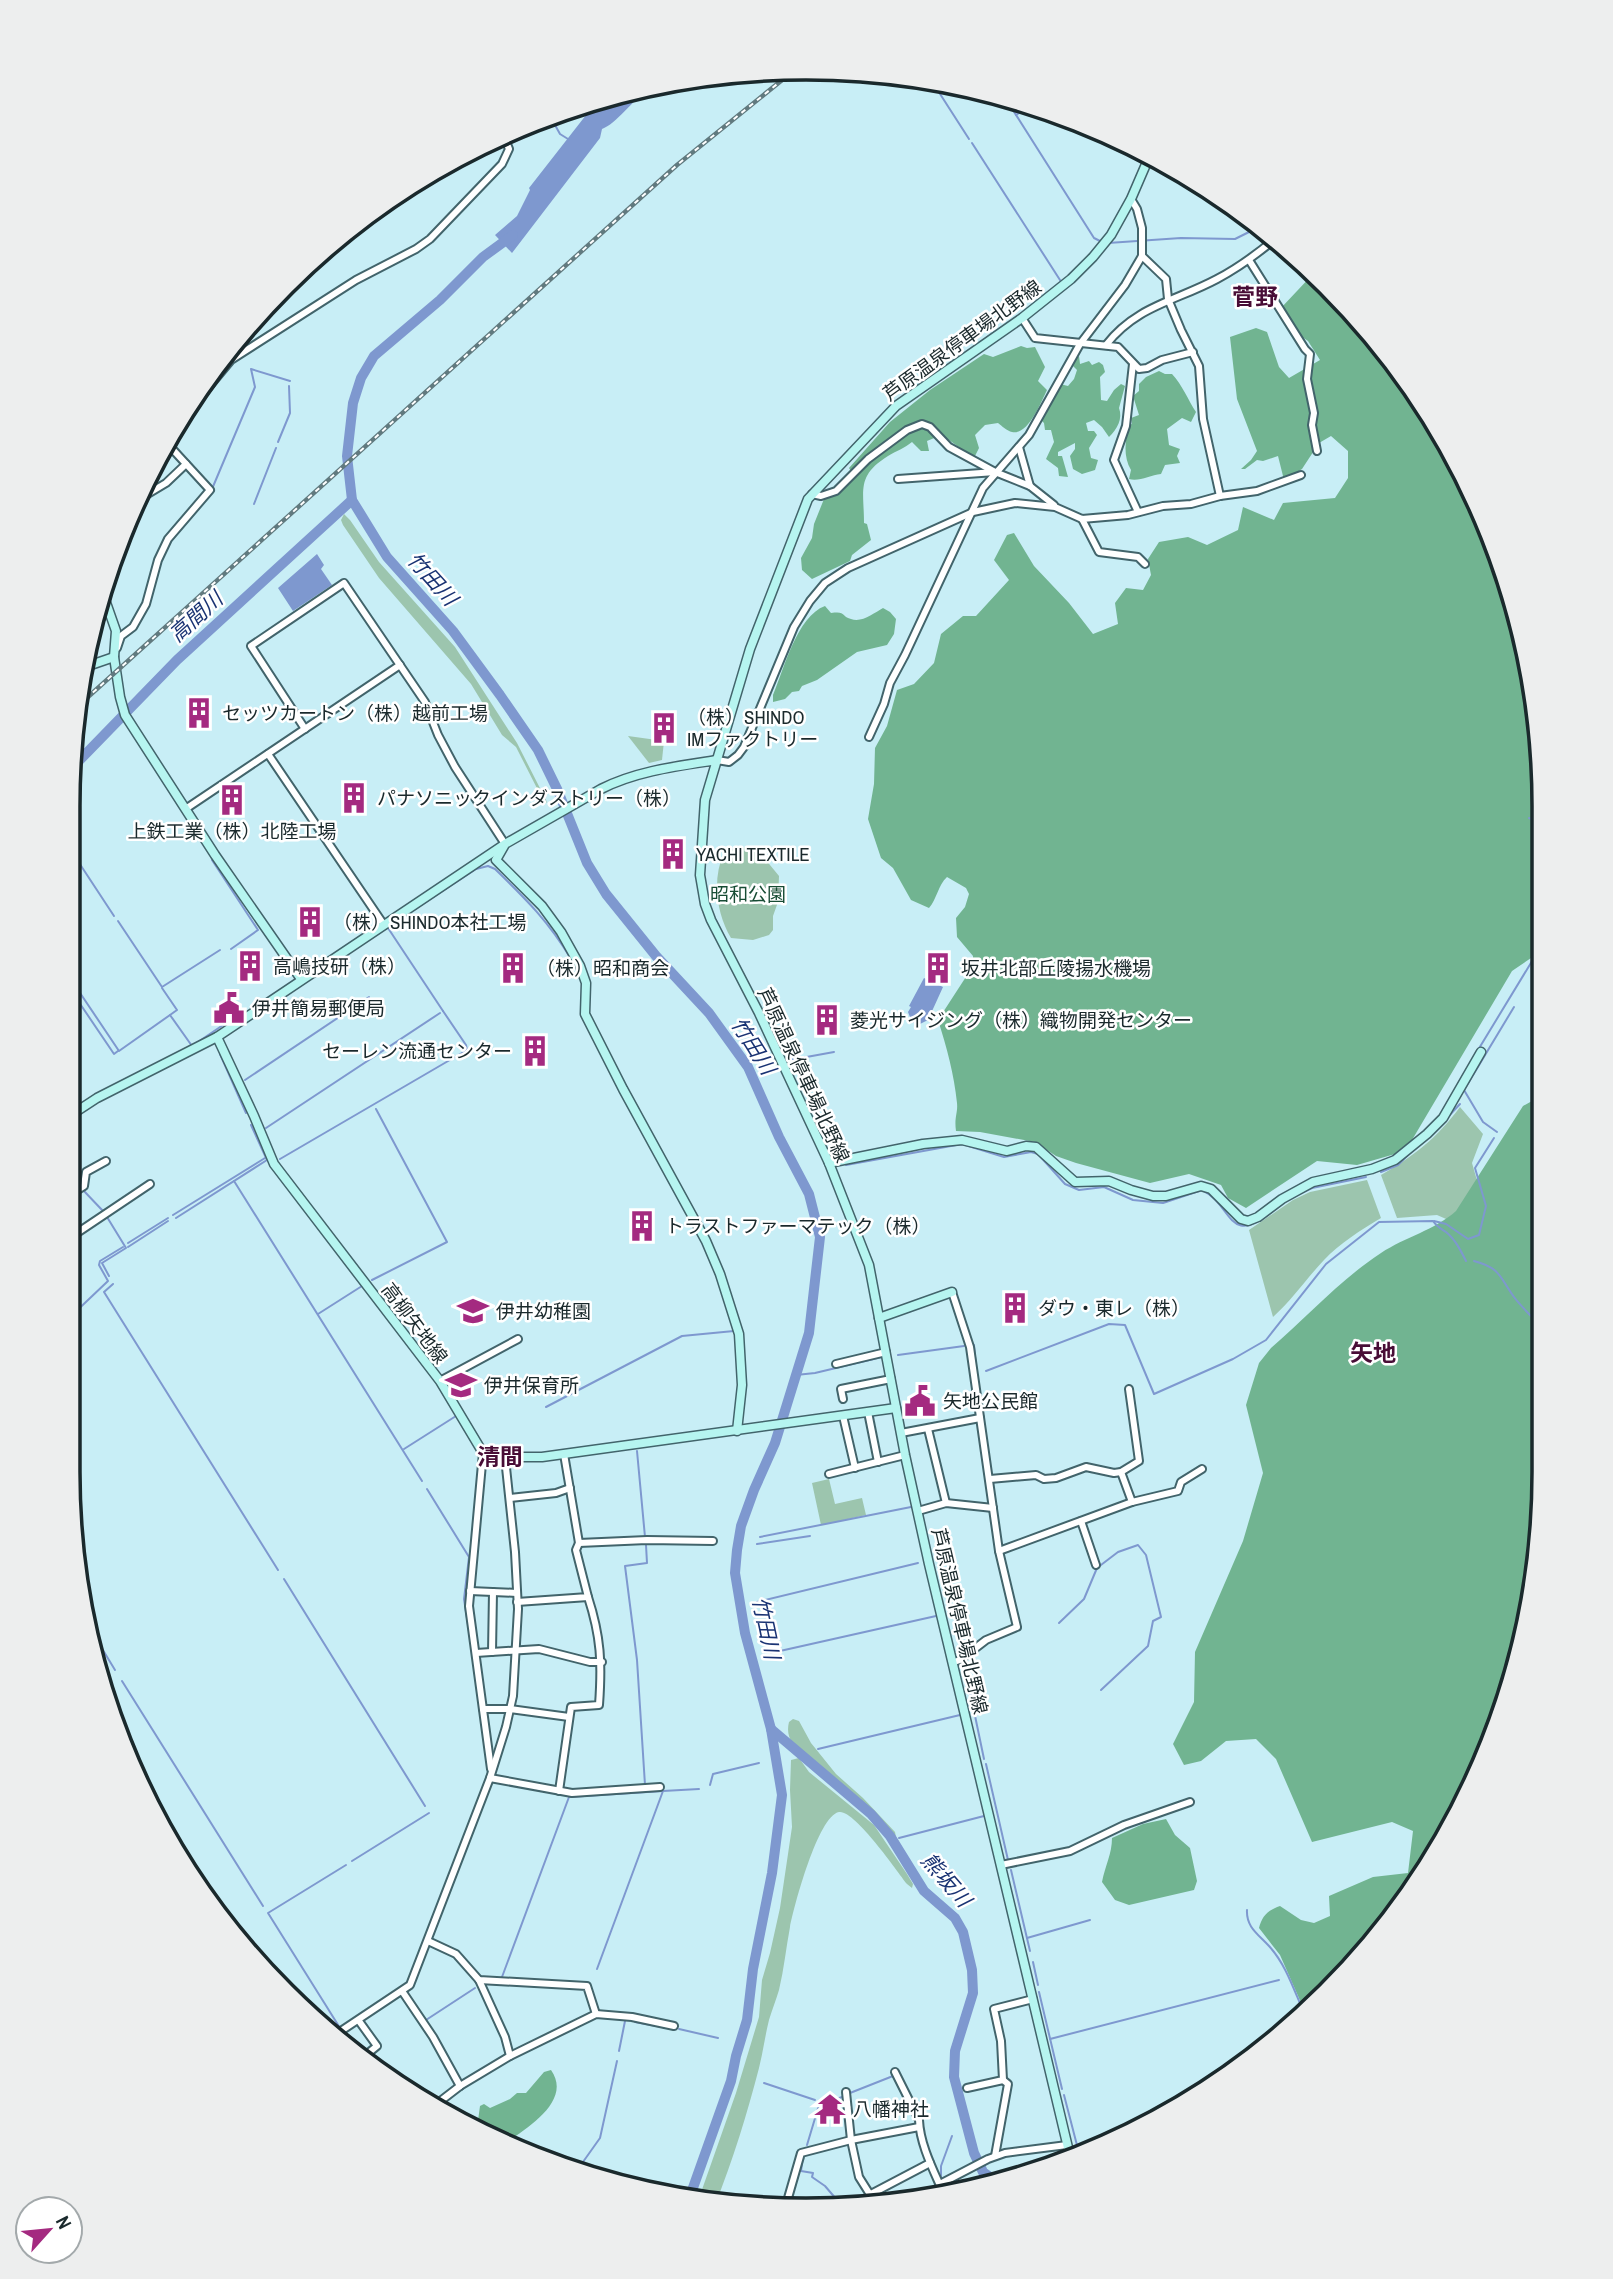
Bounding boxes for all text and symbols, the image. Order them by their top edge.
street label: 芦原温泉停車場北野線 [877,274,1047,406]
district label: 菅野 [1232,281,1278,312]
water label: 竹田川 [401,546,466,613]
water label: 高間川 [163,583,230,648]
building icon: セッツカートン（株）越前工場 [182,696,216,730]
place label: セッツカートン（株）越前工場 [222,700,488,726]
place label: （株）SHINDO IMファクトリー [687,704,818,752]
building icon: （株）SHINDO IMファクトリー [647,711,681,745]
building icon: パナソニックインダストリー（株） [337,781,371,815]
building icon: 上鉄工業（株）北陸工場 [215,783,249,817]
place label: パナソニックインダストリー（株） [377,785,681,811]
place label: 上鉄工業（株）北陸工場 [127,818,337,844]
building icon: YACHI TEXTILE [656,837,690,871]
place label: YACHI TEXTILE [696,841,810,867]
park label: 昭和公園 [710,881,786,907]
building icon: （株）SHINDO本社工場 [293,905,327,939]
place label: （株）SHINDO本社工場 [333,909,527,935]
building icon: 高嶋技研（株） [233,949,267,983]
building icon: （株）昭和商会 [496,951,530,985]
building icon: 坂井北部丘陵揚水機場 [921,951,955,985]
place label: 高嶋技研（株） [273,953,406,979]
place label: （株）昭和商会 [536,955,669,981]
place label: 坂井北部丘陵揚水機場 [961,955,1151,981]
street label: 芦原温泉停車場北野線 [752,983,856,1167]
public building icon: 伊井簡易郵便局 [212,991,246,1025]
place label: 伊井簡易郵便局 [252,995,385,1021]
building icon: 菱光サイジング（株）織物開発センター [810,1003,844,1037]
place label: 菱光サイジング（株）織物開発センター [850,1007,1192,1033]
water label: 竹田川 [724,1011,783,1082]
building icon: セーレン流通センター [518,1034,552,1068]
place label: セーレン流通センター [322,1038,512,1064]
building icon: トラストファーマテック（株） [625,1209,659,1243]
place label: トラストファーマテック（株） [665,1213,931,1239]
street label: 高柳矢地線 [376,1277,454,1369]
building icon: ダウ・東レ（株） [998,1291,1032,1325]
school or university icon: 伊井幼稚園 [456,1294,490,1328]
place label: ダウ・東レ（株） [1038,1295,1190,1321]
place label: 伊井幼稚園 [496,1298,591,1324]
district label: 矢地 [1350,1337,1396,1368]
school or university icon: 伊井保育所 [444,1368,478,1402]
place label: 伊井保育所 [484,1372,579,1398]
public building icon: 矢地公民館 [903,1384,937,1418]
place label: 矢地公民館 [943,1388,1038,1414]
district label: 清間 [477,1441,523,1472]
street label: 芦原温泉停車場北野線 [926,1526,994,1716]
water label: 竹田川 [746,1594,788,1664]
water label: 熊坂川 [915,1846,979,1914]
temple icon: 八幡神社 [813,2092,847,2126]
place label: 八幡神社 [853,2096,929,2122]
north arrow [14,2195,84,2265]
text: N [50,2211,78,2233]

